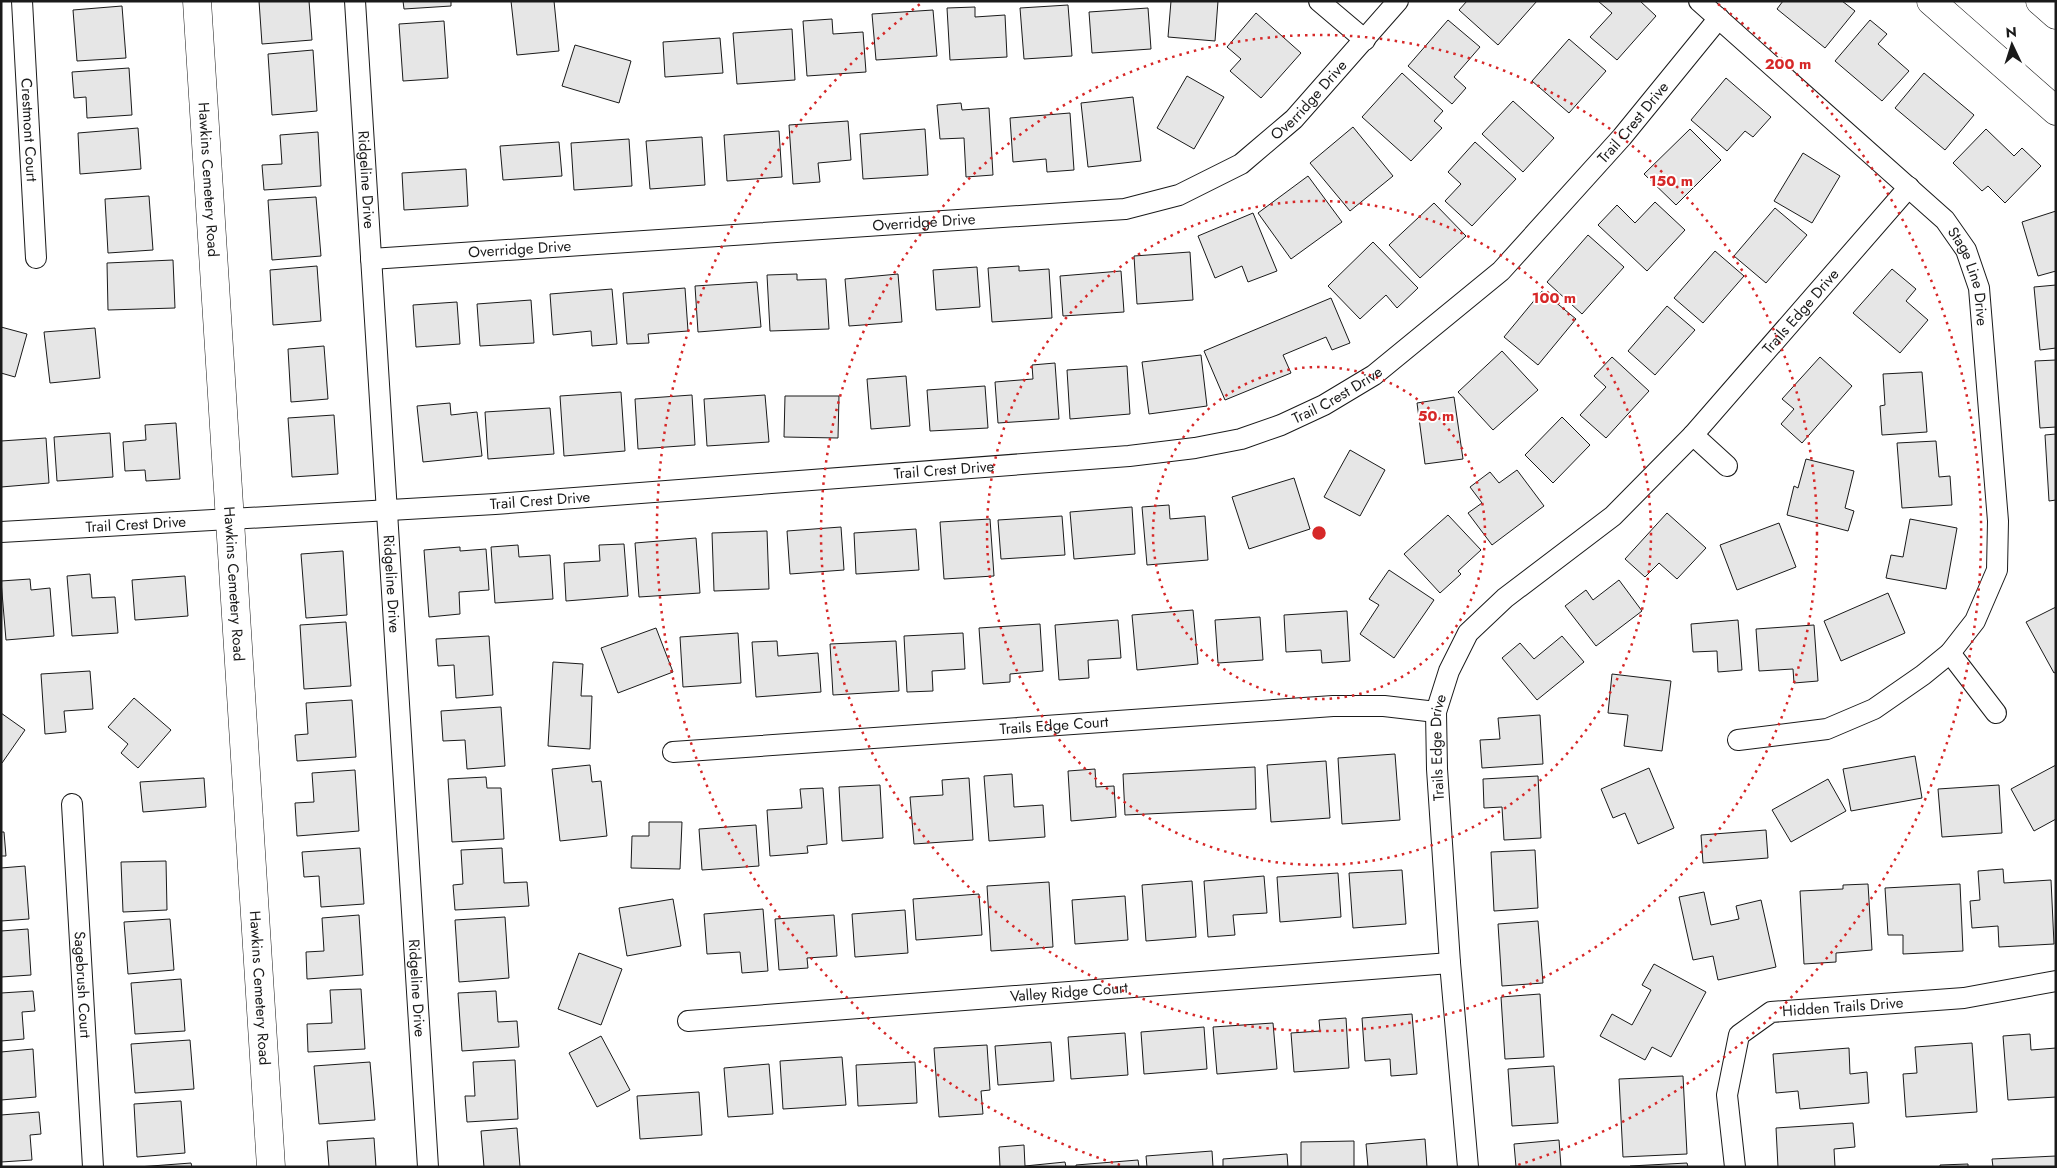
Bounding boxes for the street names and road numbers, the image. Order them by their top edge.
street label: Overridge Drive [1266,55,1352,145]
street label: Crestmont Court [15,77,43,183]
street label: Trail Crest Drive [1592,77,1674,168]
street label: Hawkins Cemetery Road [192,102,224,258]
street label: Ridgeline Drive [352,130,380,230]
street label: Overridge Drive [872,208,976,237]
street label: Stage Line Drive [1942,222,1993,327]
street label: Overridge Drive [467,235,572,264]
street label: Trails Edge Drive [1757,264,1844,359]
street label: Trail Crest Drive [1289,361,1388,429]
street label: Trail Crest Drive [893,455,995,485]
street label: Trail Crest Drive [489,486,591,515]
street label: Hawkins Cemetery Road [218,506,250,662]
street label: Trail Crest Drive [85,511,187,538]
street label: Ridgeline Drive [377,534,406,634]
street label: Trails Edge Drive [1425,691,1452,801]
street label: Trails Edge Court [999,711,1110,740]
street label: Hawkins Cemetery Road [244,910,276,1066]
street label: Sagebrush Court [68,931,97,1039]
street label: Ridgeline Drive [403,938,431,1038]
street label: Valley Ridge Court [1009,977,1129,1007]
street label: Hidden Trails Drive [1781,991,1904,1022]

